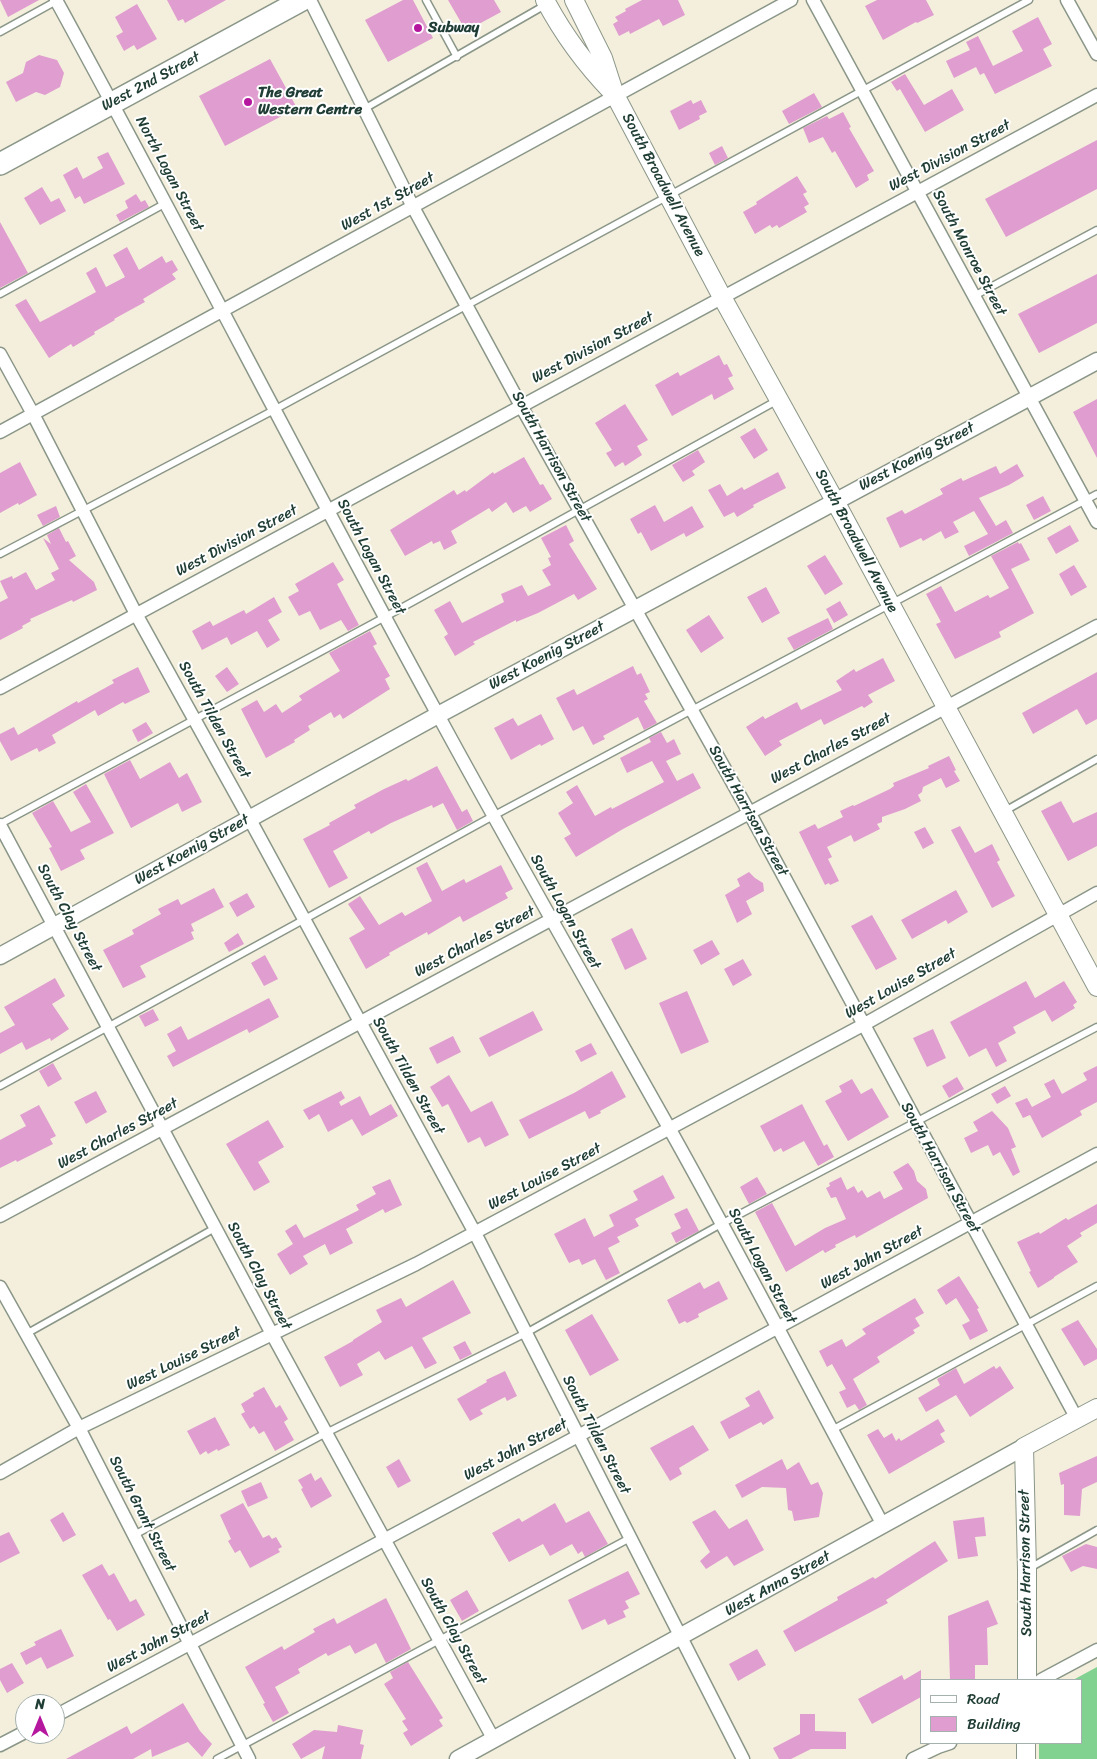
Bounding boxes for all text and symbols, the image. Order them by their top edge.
place label: Subway [428,19,479,37]
marker: Subway [412,22,424,34]
street label: West 2nd Street [99,49,203,115]
place label: The Great Western Centre [258,84,362,119]
marker: The Great Western Centre [242,96,254,108]
street label: South Broadwell Avenue [617,110,709,260]
street label: North Logan Street [131,113,207,235]
street label: West Division Street [886,116,1014,196]
street label: West 1st Street [338,169,438,235]
street label: South Monroe Street [928,187,1010,319]
street label: West Division Street [529,308,657,388]
street label: South Harrison Street [507,388,595,526]
street label: West Koenig Street [856,419,978,495]
street label: South Broadwell Avenue [810,466,902,616]
street label: South Logan Street [333,496,409,618]
street label: West Division Street [173,501,301,581]
street label: West Koenig Street [486,618,608,694]
street label: South Tilden Street [174,658,254,782]
street label: West Charles Street [768,710,894,788]
street label: South Harrison Street [704,742,792,880]
street label: West Koenig Street [131,811,253,889]
street label: South Logan Street [526,851,604,973]
street label: South Clay Street [33,861,105,975]
street label: West Charles Street [412,903,538,981]
street label: West Louise Street [842,945,960,1023]
street label: South Tilden Street [368,1014,448,1138]
street label: West Charles Street [55,1095,181,1173]
street label: South Harrison Street [896,1099,984,1237]
street label: West Louise Street [485,1140,605,1214]
street label: South Logan Street [724,1205,800,1327]
street label: South Clay Street [223,1219,295,1333]
street label: West John Street [817,1222,927,1294]
street label: West Louise Street [124,1323,244,1395]
street label: South Tilden Street [558,1372,634,1498]
street label: West John Street [461,1415,571,1485]
street label: South Grant Street [105,1453,179,1575]
street label: South Harrison Street [1016,1489,1036,1637]
street label: West Anna Street [722,1548,834,1620]
street label: South Clay Street [416,1574,490,1688]
street label: West John Street [104,1607,214,1677]
legend [920,1679,1082,1744]
text: Road [967,1686,999,1712]
text: N [35,1692,45,1717]
north arrow [15,1694,65,1744]
text: Building [967,1711,1021,1737]

